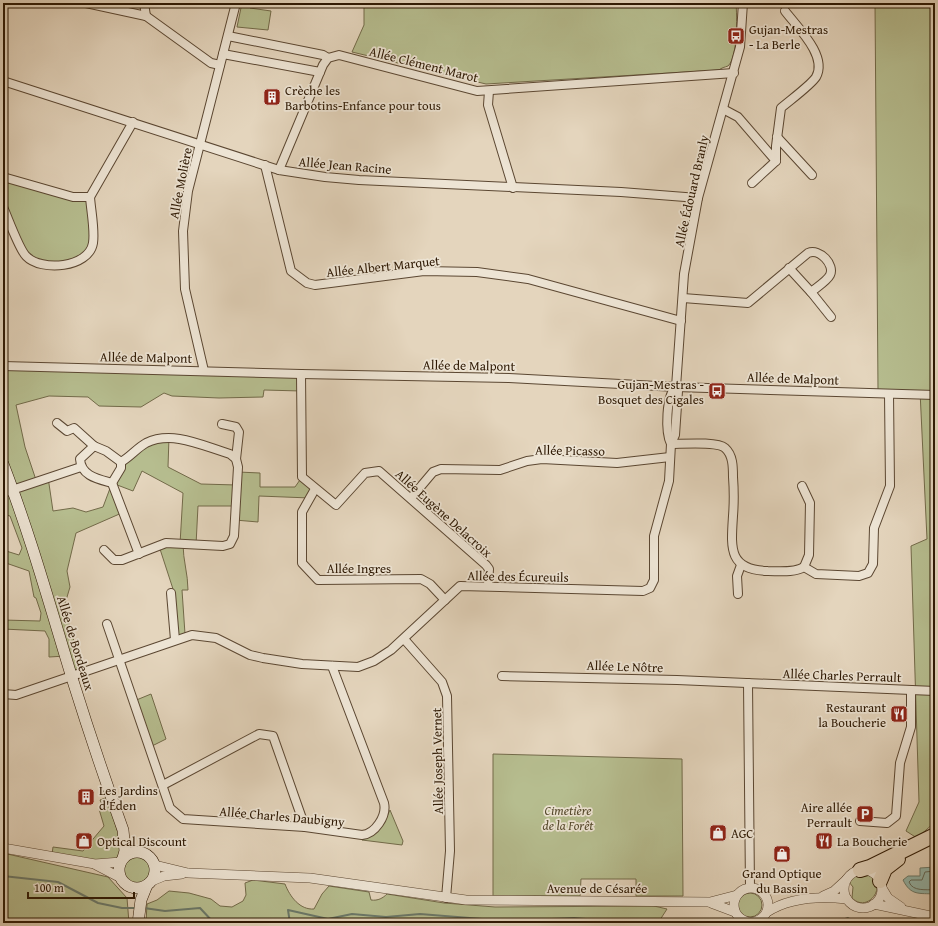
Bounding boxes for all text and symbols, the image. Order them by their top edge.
place label: Gujan-Mestras - La Berle [749,20,828,54]
bus stop icon: Gujan-Mestras - La Berle [726,26,746,46]
street label: Allée Clément Marot [367,42,481,87]
place label: Crèche les Barbotins-Enfance pour tous [285,81,441,115]
building icon: Crèche les Barbotins-Enfance pour tous [262,87,282,107]
street label: Allée Édouard Branly [669,133,714,249]
street label: Allée Molière [164,146,197,220]
street label: Allée Jean Racine [298,152,392,179]
street label: Allée Albert Marquet [325,251,441,282]
street label: Allée de Malpont [100,347,193,368]
street label: Allée de Malpont [423,355,516,376]
street label: Allée de Malpont [747,367,840,390]
place label: Gujan-Mestras - Bosquet des Cigales [598,375,705,409]
bus stop icon: Gujan-Mestras - Bosquet des Cigales [707,381,727,401]
street label: Allée Picasso [535,440,605,461]
street label: Allée Eugène Delacroix [391,465,496,562]
street label: Allée Ingres [327,559,391,578]
street label: Allée des Écureuils [467,566,569,587]
street label: Allée de Bordeaux [52,593,99,693]
street label: Allée Le Nôtre [586,656,664,677]
street label: Allée Charles Perrault [782,664,902,687]
place label: Restaurant la Boucherie [818,698,886,732]
restaurant icon: Restaurant la Boucherie [889,704,909,724]
street label: Allée Joseph Vernet [427,707,448,814]
place label: Les Jardins d'Éden [99,781,158,815]
building icon: Les Jardins d'Éden [76,787,96,807]
place label: Aire allée Perrault [801,798,852,832]
park label: Cimetière de la Forêt [543,801,594,835]
street label: Allée Charles Daubigny [219,802,346,831]
parking icon: Aire allée Perrault [855,804,875,824]
shop icon: AGC [708,823,728,843]
place label: AGC [731,824,753,843]
shop icon: Optical Discount [74,831,94,851]
restaurant icon: La Boucherie [814,831,834,851]
place label: Optical Discount [97,832,187,851]
place label: La Boucherie [837,832,907,851]
shop icon: Grand Optique du Bassin [772,844,792,864]
place label: Grand Optique du Bassin [742,864,822,898]
scale bar [28,874,134,900]
text: 100 m [34,879,64,896]
street label: Avenue de Césarée [547,879,647,898]

